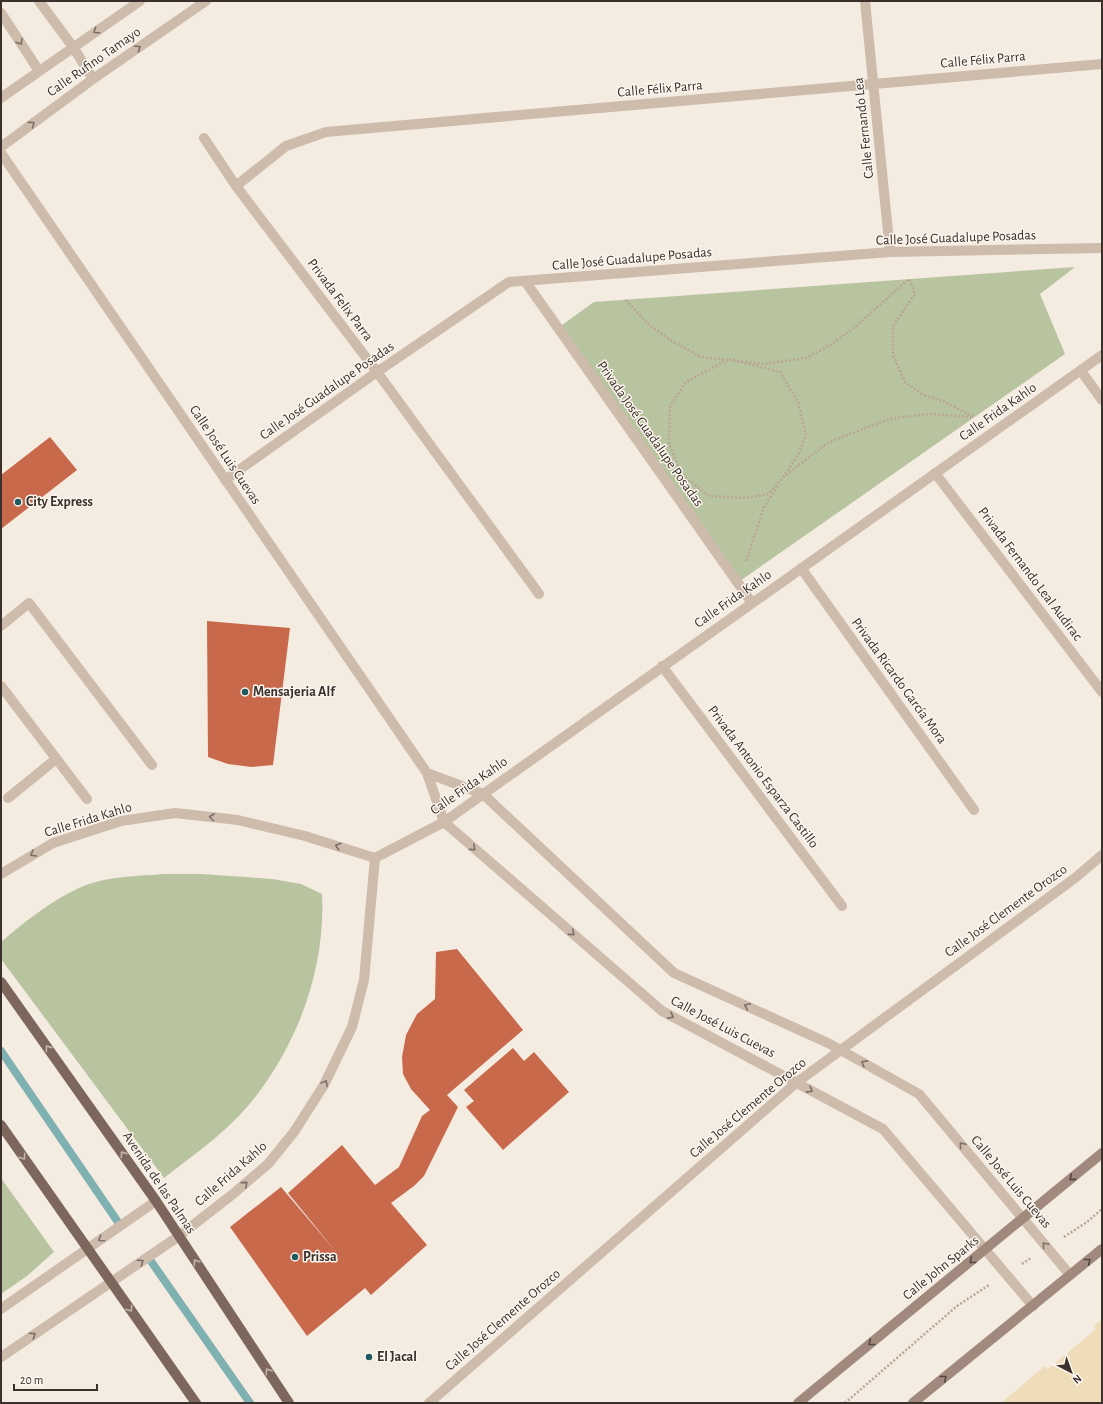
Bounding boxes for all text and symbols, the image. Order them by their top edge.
street label: Calle Rufino Tamayo [45,25,143,99]
one-way arrow [93,26,100,34]
one-way arrow [15,38,22,45]
one-way arrow [133,46,140,53]
street label: Calle Félix Parra [940,49,1027,71]
street label: Calle Fernando Lea [852,76,876,179]
street label: Calle Félix Parra [617,78,704,100]
one-way arrow [28,122,35,129]
street label: Calle José Guadalupe Posadas [876,228,1036,248]
street label: Calle José Guadalupe Posadas [552,245,712,273]
street label: Privada Felix Parra [305,256,376,344]
street label: Calle José Guadalupe Posadas [257,339,397,443]
street label: Privada José Guadalupe Posadas [594,359,706,509]
street label: Calle Frida Kahlo [957,380,1039,444]
street label: Calle José Luis Cuevas [187,403,263,507]
place label: City Express [26,495,93,509]
marker: City Express [13,497,23,507]
street label: Privada Fernando Leal Audirac [975,505,1085,644]
street label: Calle Frida Kahlo [692,567,774,631]
street label: Privada Ricardo García Mora [849,615,950,747]
place label: Mensajeria Alf [253,685,336,699]
marker: Mensajeria Alf [240,687,250,697]
street label: Privada Antonio Esparza Castillo [705,703,821,851]
street label: Calle Frida Kahlo [428,754,510,818]
street label: Calle Frida Kahlo [43,800,133,840]
one-way arrow [209,813,215,822]
one-way arrow [335,843,342,851]
one-way arrow [469,843,476,850]
one-way arrow [30,850,37,857]
street label: Calle José Clemente Orozco [942,862,1070,960]
one-way arrow [567,928,574,935]
street label: Calle José Luis Cuevas [668,994,778,1060]
one-way arrow [744,1003,751,1011]
one-way arrow [667,1011,674,1018]
one-way arrow [46,1046,53,1053]
street label: Calle José Clemente Orozco [687,1055,809,1161]
one-way arrow [861,1061,868,1068]
one-way arrow [320,1079,327,1087]
one-way arrow [806,1086,814,1093]
street label: Avenida de las Palmas [120,1129,198,1237]
street label: Calle José Luis Cuevas [968,1133,1054,1231]
street label: Calle Frida Kahlo [192,1139,270,1209]
one-way arrow [959,1143,966,1150]
one-way arrow [18,1152,25,1159]
one-way arrow [121,1152,128,1159]
one-way arrow [1069,1174,1077,1181]
one-way arrow [240,1181,248,1189]
street label: Calle John Sparks [900,1233,982,1303]
one-way arrow [99,1234,106,1241]
one-way arrow [1043,1242,1050,1250]
place label: Prissa [303,1250,337,1264]
marker: Prissa [290,1252,300,1262]
one-way arrow [969,1256,976,1263]
one-way arrow [1083,1258,1090,1265]
one-way arrow [137,1259,144,1267]
one-way arrow [193,1259,201,1266]
street label: Calle José Clemente Orozco [443,1266,563,1374]
one-way arrow [125,1305,133,1312]
one-way arrow [29,1333,36,1340]
one-way arrow [868,1339,876,1346]
place label: El Jacal [377,1350,417,1364]
marker: El Jacal [364,1352,374,1362]
north arrow [1051,1352,1091,1392]
scale bar [14,1366,97,1392]
one-way arrow [266,1368,273,1375]
text: N [1071,1373,1084,1386]
text: 20 m [20,1374,43,1386]
one-way arrow [939,1376,946,1383]

